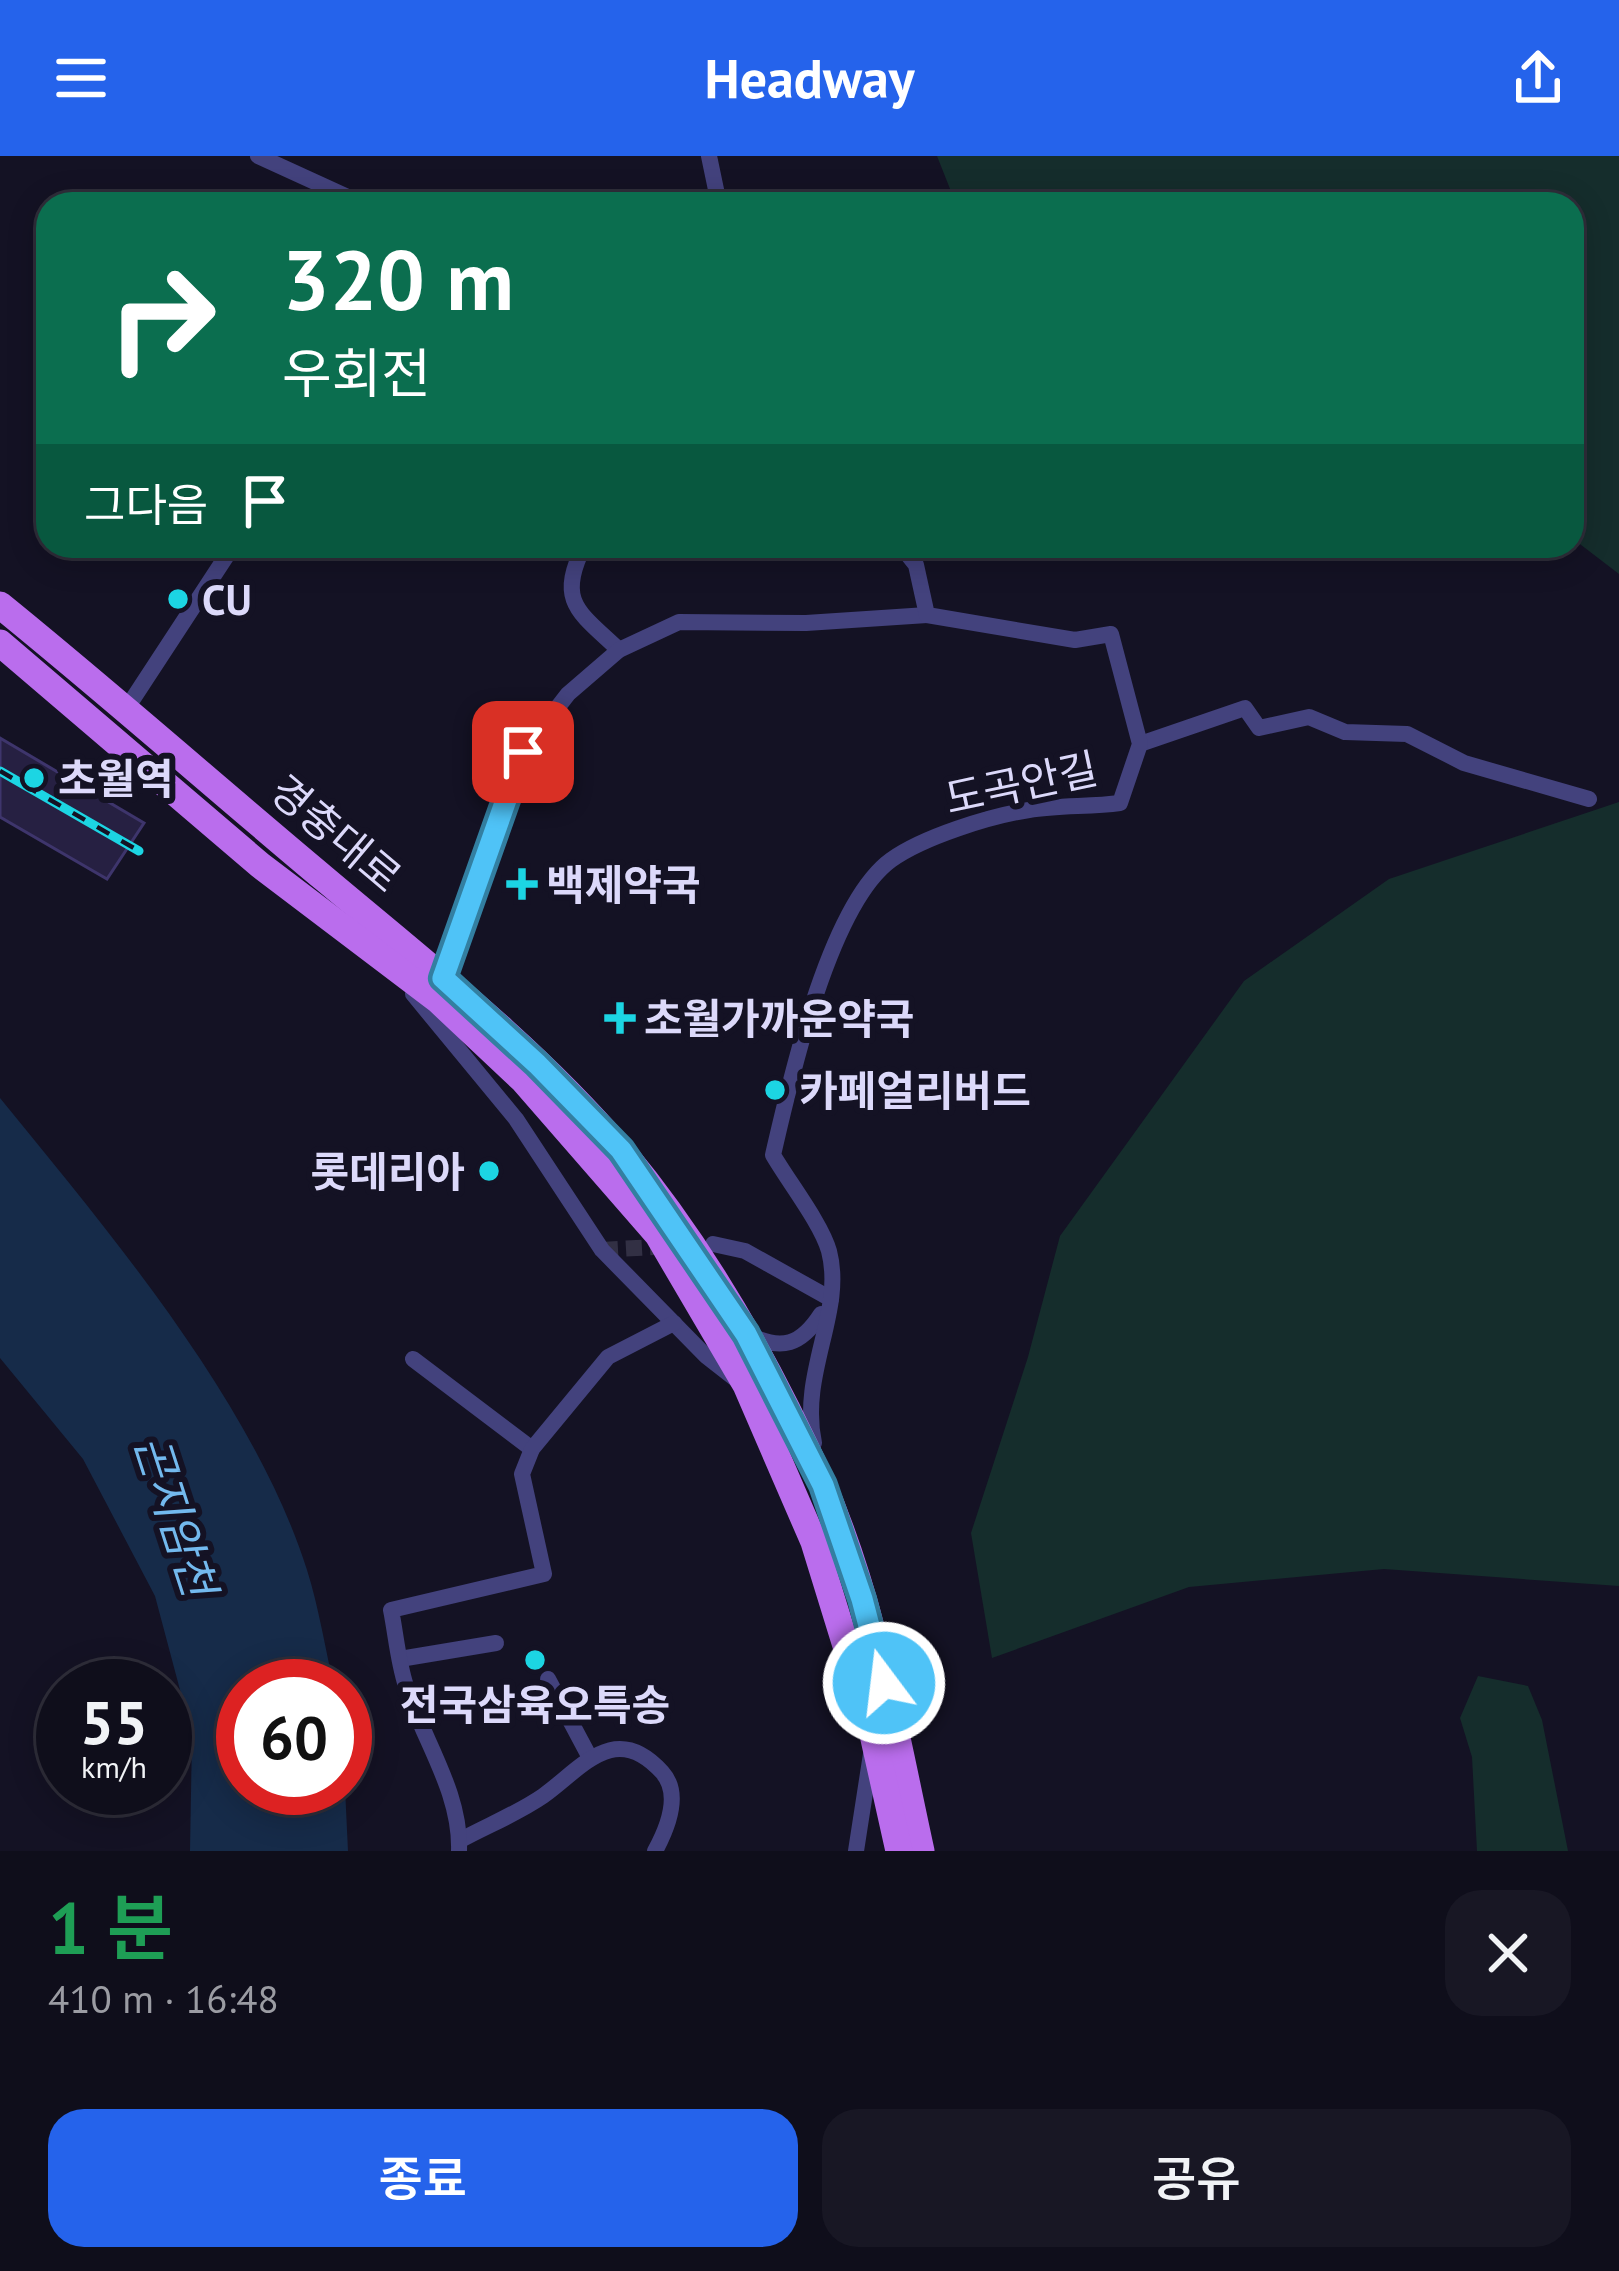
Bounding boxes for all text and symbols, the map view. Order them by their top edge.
text: Headway [704,43,915,113]
icon: menu [48,45,114,111]
icon: share [1505,45,1571,111]
text: 320 m [282,224,514,333]
icon: right [84,240,240,396]
text: 우회전 [282,338,431,408]
icon: arrive [232,468,298,534]
text: 그다음 [84,475,208,533]
place label: CU [202,572,252,627]
marker: CU [165,586,191,612]
pin [472,701,574,803]
icon: arrive [490,719,556,785]
street label: 도곡안길 [940,740,1102,826]
place label: 초월역 [58,751,174,806]
street label: 경충대로 [259,762,413,904]
marker: 초월역 [21,765,47,791]
place label: 백제약국 [546,857,701,912]
marker: 백제약국 [509,871,535,897]
place label: 초월가까운약국 [644,991,914,1046]
marker: 초월가까운약국 [607,1005,633,1031]
place label: 카페얼리버드 [799,1063,1031,1118]
marker: 카페얼리버드 [762,1077,788,1103]
place label: 롯데리아 [310,1144,465,1199]
marker: 롯데리아 [476,1158,502,1184]
water label: 곤지암천 [123,1427,231,1607]
position arrow [821,1620,947,1746]
marker: 전국삼육오특송 [522,1647,548,1673]
speed limit sign: 60 [216,1659,372,1815]
place label: 전국삼육오특송 [400,1677,670,1732]
text: 55 [80,1683,148,1761]
text: km/h [81,1747,147,1786]
text: 1 분 [48,1881,173,1974]
button: close [1445,1890,1571,2016]
text: 410 m · 16:48 [48,1973,279,2024]
button: 종료 [48,2109,798,2247]
button: 공유 [822,2109,1571,2247]

